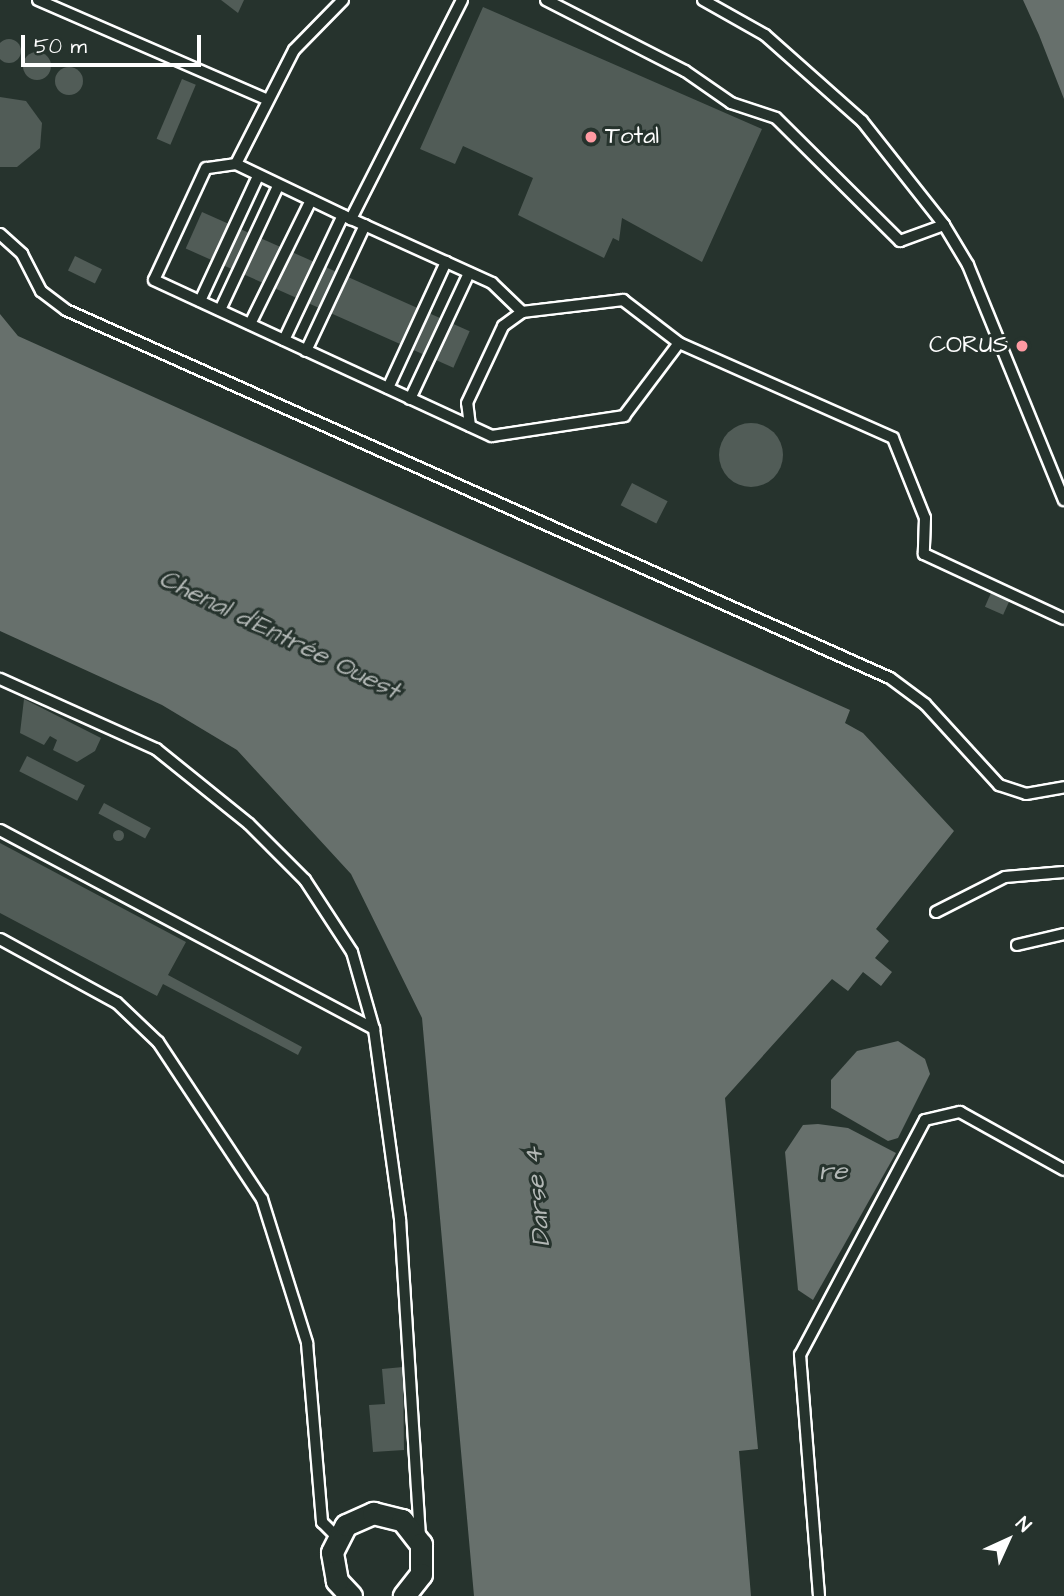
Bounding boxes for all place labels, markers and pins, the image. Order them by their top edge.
place label: Total [605,123,659,151]
marker: Total [583,129,599,145]
place label: CORUS [929,332,1008,360]
marker: CORUS [1014,338,1030,354]

